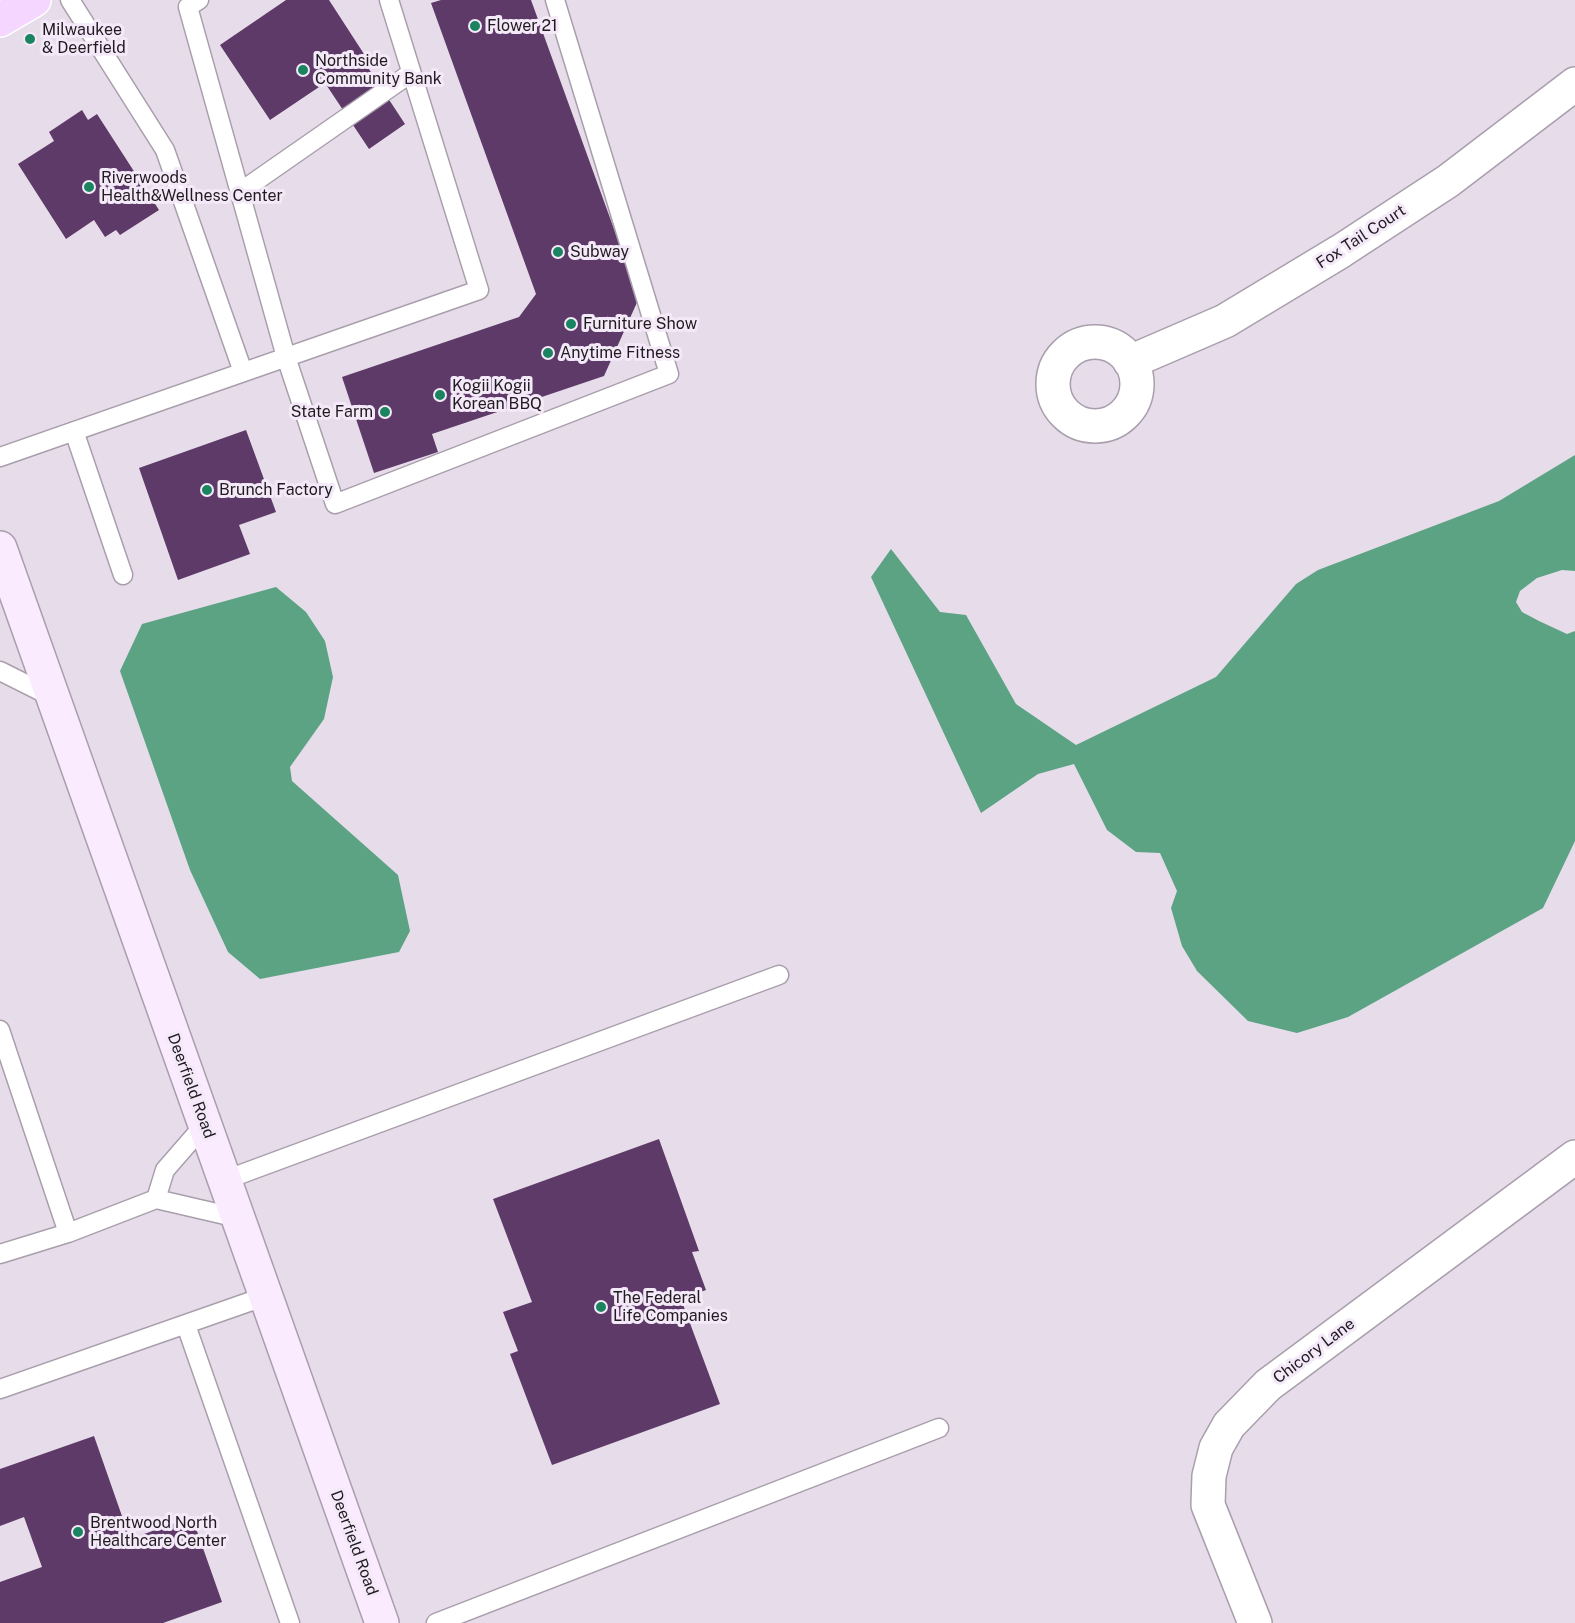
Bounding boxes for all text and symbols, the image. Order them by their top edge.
place label: Flower 21 [487,16,557,36]
marker: Flower 21 [468,19,482,33]
place label: Milwaukee & Deerfield [42,20,126,58]
marker: Milwaukee & Deerfield [23,32,37,46]
place label: Northside Community Bank [315,51,442,89]
marker: Northside Community Bank [296,63,310,77]
place label: Riverwoods Health&Wellness Center [101,168,283,206]
marker: Riverwoods Health&Wellness Center [82,180,96,194]
street label: Fox Tail Court [1313,201,1409,273]
place label: Subway [570,242,629,262]
marker: Subway [551,245,565,259]
place label: Furniture Show [583,314,697,334]
marker: Furniture Show [564,317,578,331]
place label: Anytime Fitness [560,343,680,363]
marker: Anytime Fitness [541,346,555,360]
place label: Kogii Kogii Korean BBQ [452,376,542,414]
marker: Kogii Kogii Korean BBQ [433,388,447,402]
place label: State Farm [291,402,373,422]
marker: State Farm [378,405,392,419]
place label: Brunch Factory [219,480,333,500]
marker: Brunch Factory [200,483,214,497]
street label: Deerfield Road [163,1031,219,1141]
place label: The Federal Life Companies [613,1288,728,1326]
marker: The Federal Life Companies [594,1300,608,1314]
street label: Chicory Lane [1270,1314,1358,1388]
street label: Deerfield Road [326,1488,382,1598]
place label: Brentwood North Healthcare Center [90,1513,226,1551]
marker: Brentwood North Healthcare Center [71,1525,85,1539]

